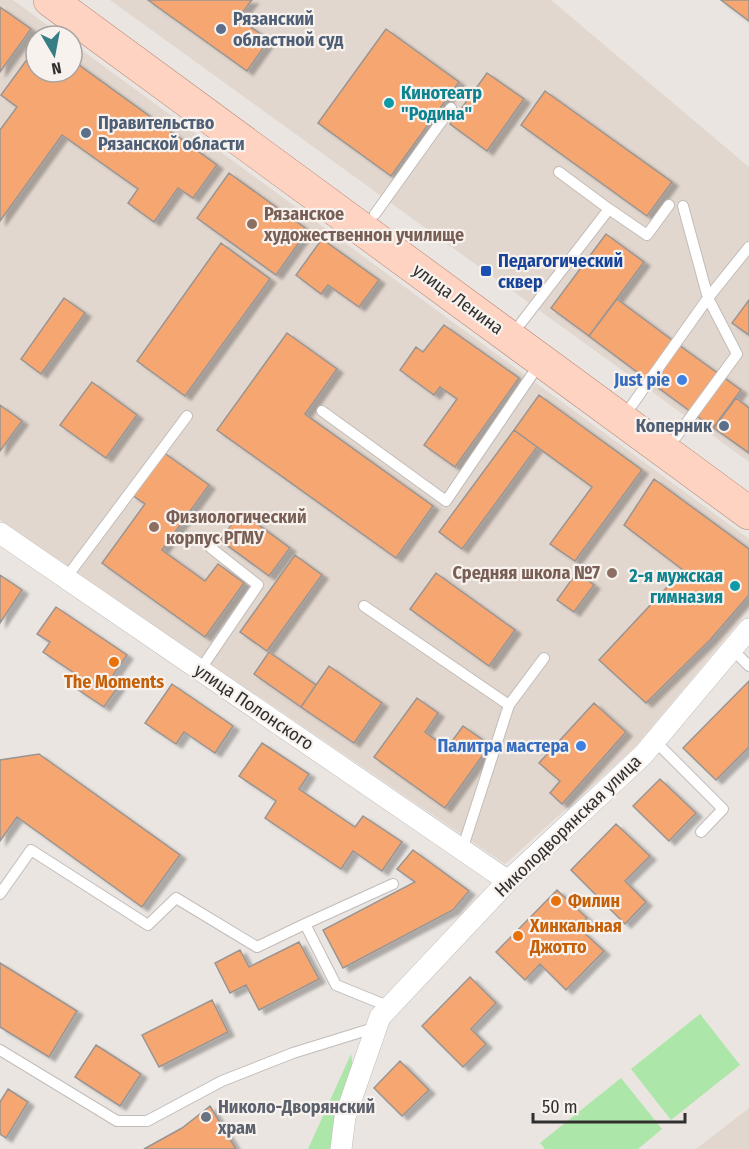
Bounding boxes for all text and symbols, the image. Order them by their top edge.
place label: Рязанский областной суд [233,8,343,51]
marker: Рязанский областной суд [214,22,228,36]
north arrow [24,24,84,84]
text: N [50,58,63,78]
place label: Кинотеатр "Родина" [401,82,482,125]
marker: Кинотеатр "Родина" [382,96,396,110]
place label: Правительство Рязанской области [98,112,245,155]
marker: Правительство Рязанской области [79,126,93,140]
place label: Рязанское художественнон училище [263,203,464,246]
marker: Рязанское художественнон училище [245,217,259,231]
place label: Педагогический сквер [498,250,623,293]
street label: улица Ленина [408,259,508,339]
marker: Педагогический сквер [479,264,493,278]
place label: Just pie [613,369,670,391]
marker: Just pie [675,373,689,387]
place label: Коперник [636,415,713,437]
marker: Коперник [717,419,731,433]
place label: Физиологический корпус РГМУ [166,506,307,549]
marker: Физиологический корпус РГМУ [147,520,161,534]
place label: Средняя школа №7 [452,562,600,584]
place label: 2-я мужская гимназия [628,565,723,608]
marker: Средняя школа №7 [605,566,619,580]
marker: 2-я мужская гимназия [728,579,742,593]
marker: The Moments [107,655,121,669]
street label: улица Полонского [190,659,318,755]
place label: The Moments [64,671,164,693]
place label: Палитра мастера [437,735,569,757]
marker: Палитра мастера [574,739,588,753]
street label: Николодворянская улица [490,750,646,902]
place label: Филин [568,890,620,912]
marker: Филин [549,894,563,908]
place label: Хинкальная Джотто [529,915,622,958]
marker: Хинкальная Джотто [511,929,525,943]
scale bar [533,1086,684,1124]
place label: Николо-Дворянский храм [217,1096,375,1139]
text: 50 m [542,1096,578,1118]
marker: Николо-Дворянский храм [199,1110,213,1124]

